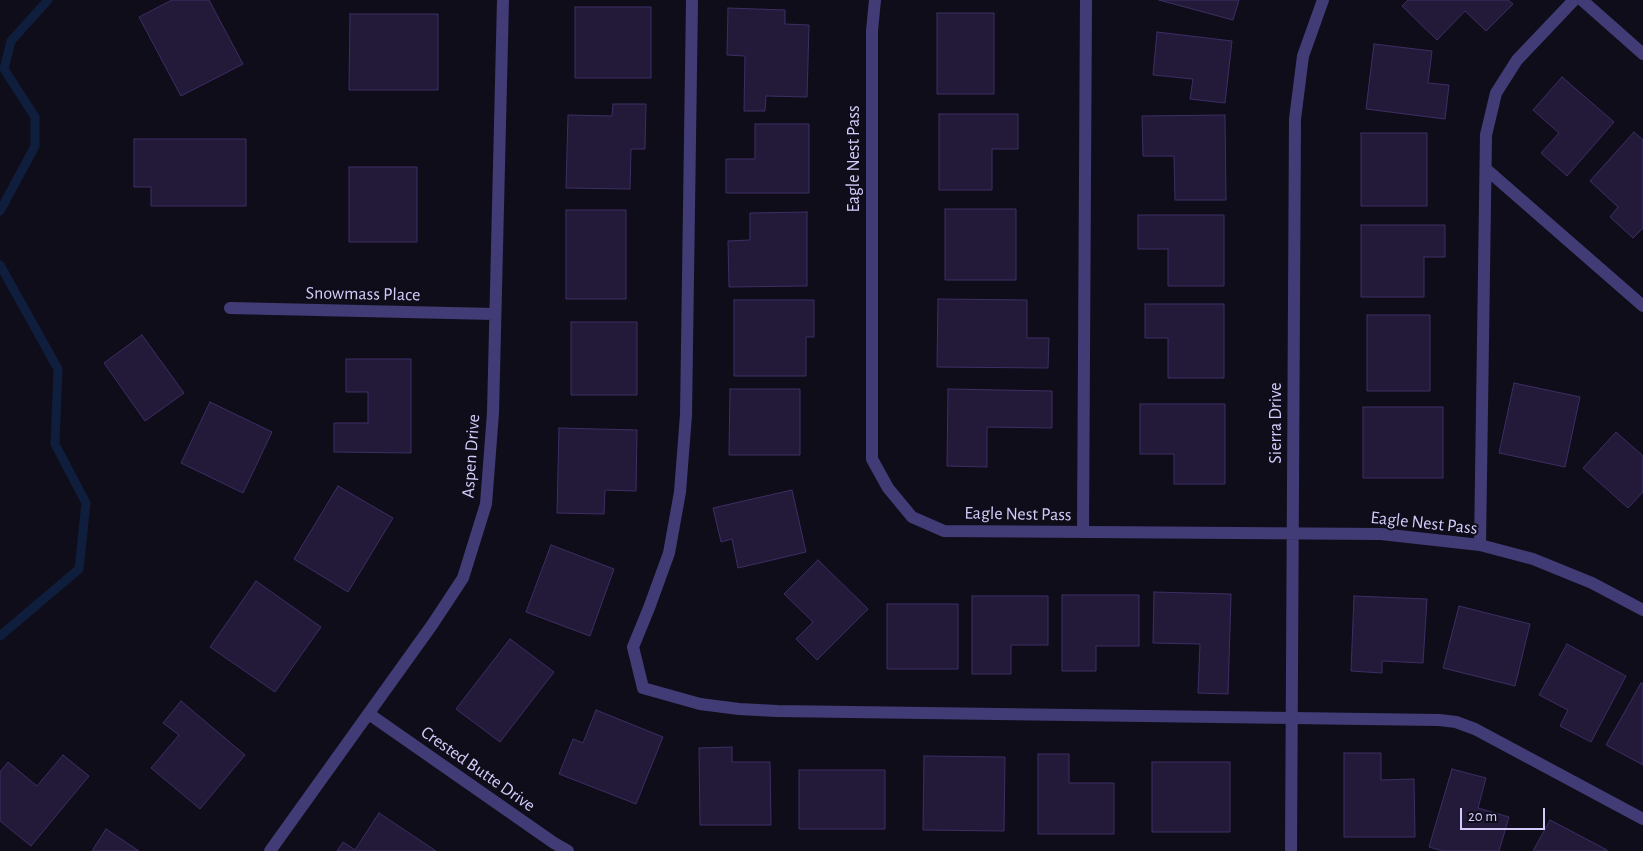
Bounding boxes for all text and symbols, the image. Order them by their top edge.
street label: Eagle Nest Pass [843,105,865,213]
street label: Snowmass Place [305,282,421,306]
street label: Sierra Drive [1265,382,1287,464]
street label: Aspen Drive [457,413,485,499]
street label: Eagle Nest Pass [964,502,1072,526]
street label: Eagle Nest Pass [1370,507,1478,539]
street label: Crested Butte Drive [417,722,539,816]
scale bar [1463,798,1548,830]
text: 20 m [1468,809,1497,824]

